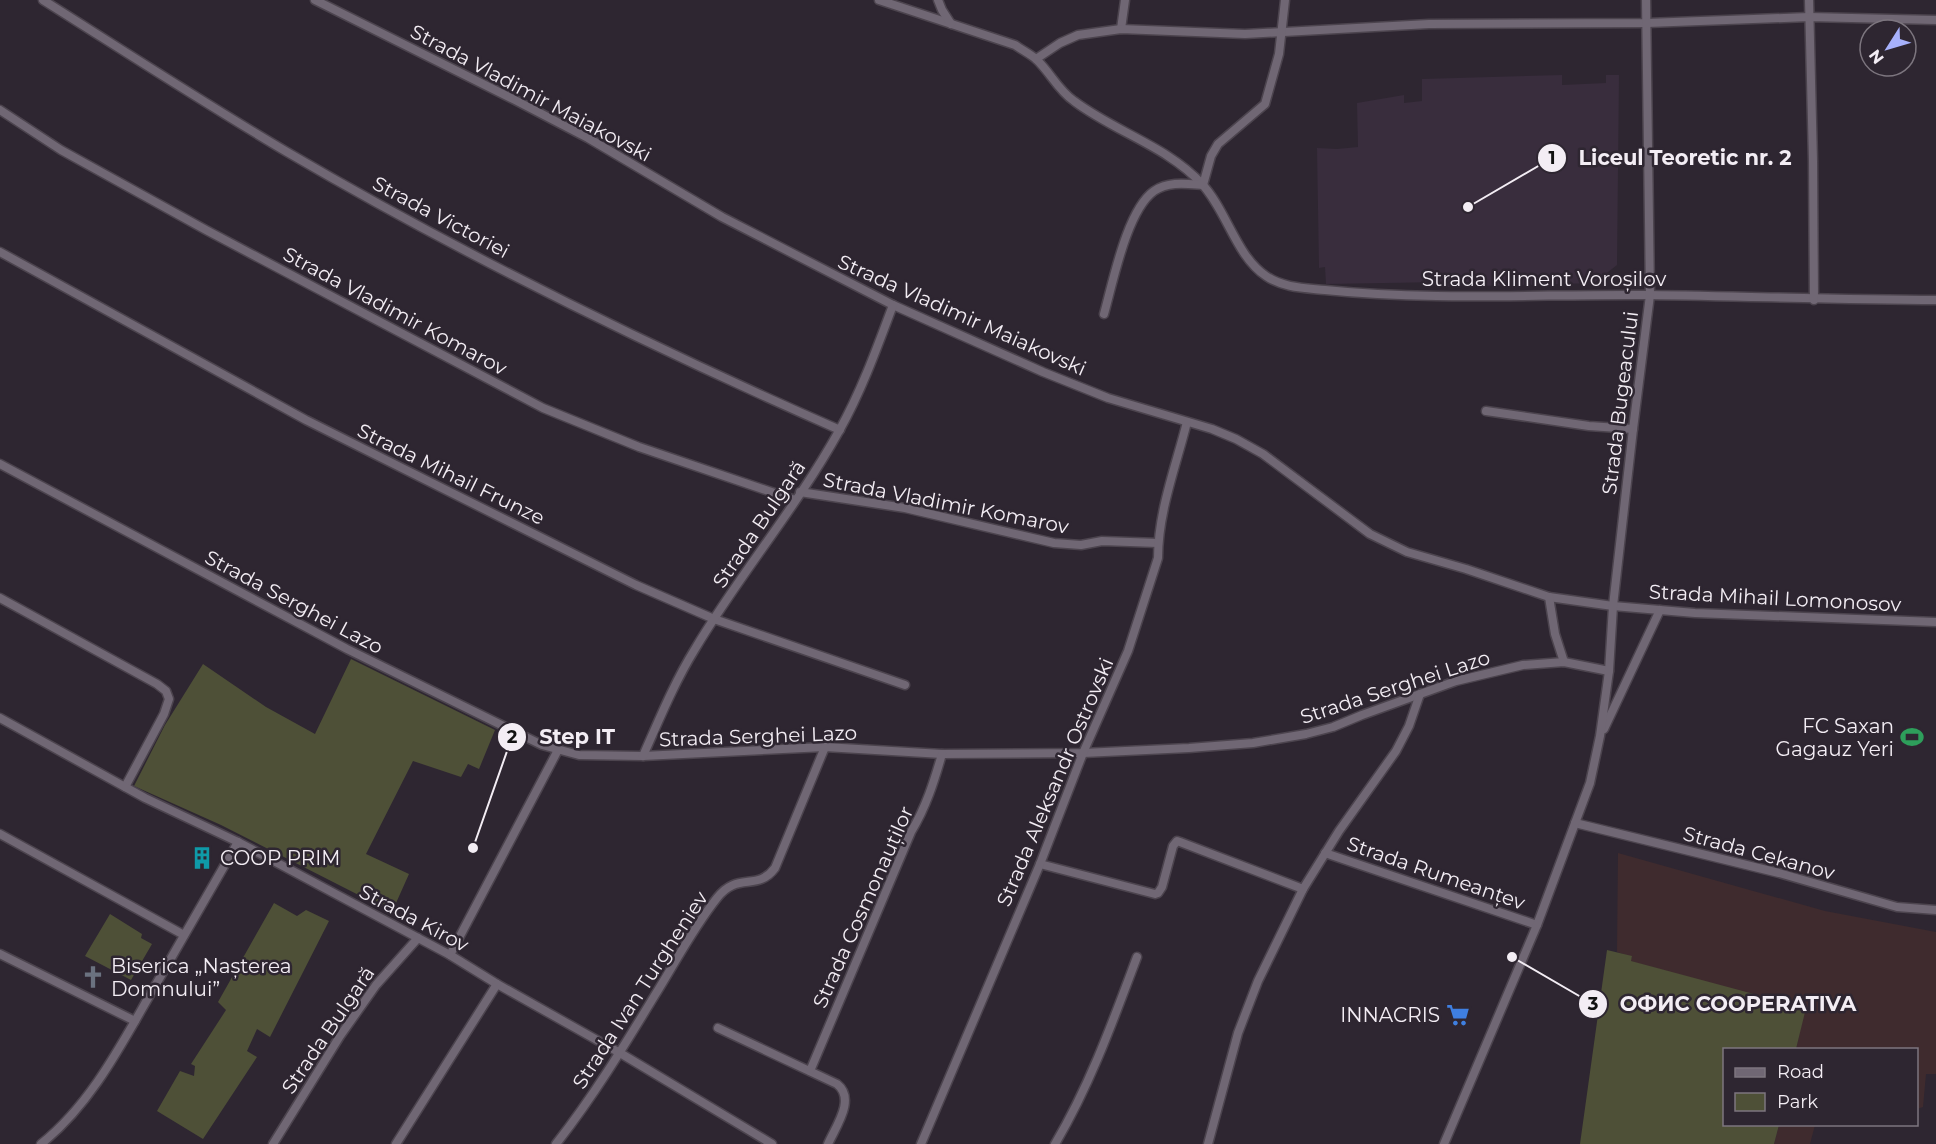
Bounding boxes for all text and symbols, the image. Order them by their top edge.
north arrow [1858,18,1918,78]
street label: Strada Vladimir Maiakovski [406,19,656,167]
text: N [1865,46,1888,68]
callout: Liceul Teoretic nr. 2 [1537,138,1804,177]
text: Liceul Teoretic nr. 2 [1578,145,1792,170]
text: 1 [1548,147,1556,169]
street label: Strada Victoriei [369,171,513,263]
street label: Strada Vladimir Komarov [279,242,511,380]
street label: Strada Vladimir Maiakovski [834,249,1090,381]
street label: Strada Kliment Voroșilov [1422,267,1666,292]
street label: Strada Bugeacului [1597,310,1643,496]
street label: Strada Mihail Frunze [353,418,549,530]
street label: Strada Bulgară [708,456,810,592]
street label: Strada Vladimir Komarov [821,467,1071,539]
street label: Strada Serghei Lazo [201,545,387,659]
street label: Strada Mihail Lomonosov [1648,579,1902,617]
street label: Strada Serghei Lazo [1297,645,1493,729]
street label: Strada Aleksandr Ostrovski [992,654,1118,910]
place label: FC Saxan Gagauz Yeri [1776,714,1894,761]
callout: Step IT [497,717,626,756]
street label: Strada Serghei Lazo [659,721,857,751]
text: Step IT [539,724,615,749]
sports icon: FC Saxan Gagauz Yeri [1899,724,1925,750]
text: 2 [507,726,518,748]
street label: Strada Cosmonauților [808,803,919,1012]
street label: Strada Cekanov [1681,821,1838,885]
street label: Strada Rumeanțev [1343,831,1528,916]
building icon: COOP PRIM [189,845,215,871]
place label: COOP PRIM [220,846,340,870]
street label: Strada Kirov [355,879,473,957]
street label: Strada Ivan Turgheniev [567,887,713,1093]
place label: Biserica „Nașterea Domnului” [111,954,291,1001]
street label: Strada Bulgară [277,962,379,1098]
church icon: Biserica „Nașterea Domnului” [80,964,106,990]
callout: ОФИС COOPERATIVA [1578,984,1869,1023]
text: ОФИС COOPERATIVA [1620,991,1857,1016]
text: 3 [1587,993,1599,1015]
supermarket icon: INNACRIS [1445,1002,1471,1028]
place label: INNACRIS [1340,1003,1440,1027]
legend [1723,1048,1918,1126]
text: Road [1777,1061,1824,1083]
text: Park [1777,1091,1818,1113]

